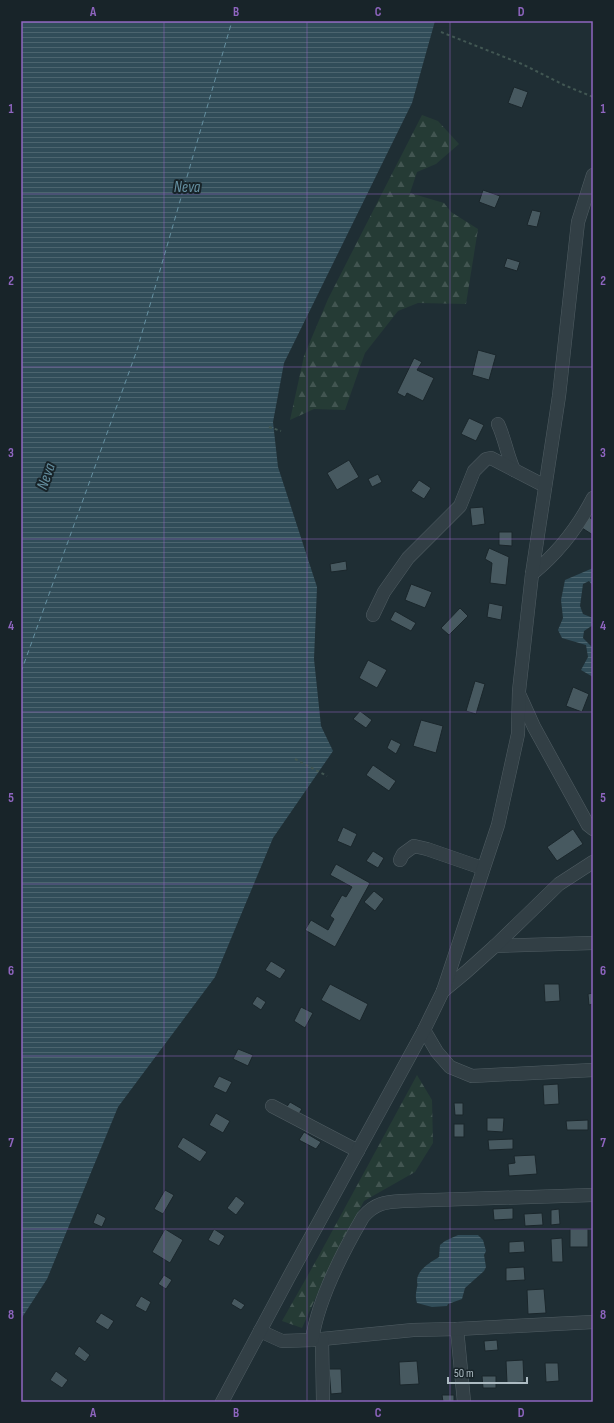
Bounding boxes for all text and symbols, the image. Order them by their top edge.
text: A [89,4,97,20]
text: B [233,4,239,20]
text: C [375,4,382,20]
text: D [518,4,525,20]
text: 1 [8,101,14,117]
text: 1 [600,101,606,117]
water label: Neva [174,178,201,197]
text: 2 [8,273,14,289]
text: 2 [600,273,606,289]
text: 3 [8,445,14,461]
text: 3 [600,445,606,461]
water label: Neva [33,460,60,492]
text: 4 [8,618,14,634]
text: 4 [600,618,606,634]
text: 5 [8,790,14,806]
text: 5 [600,790,606,806]
text: 6 [8,963,14,979]
text: 6 [600,963,606,979]
text: 7 [8,1135,14,1151]
text: 7 [600,1135,606,1151]
text: 8 [8,1307,14,1323]
text: 8 [600,1307,606,1323]
scale bar [448,1359,527,1385]
text: 50 m [454,1366,474,1381]
text: A [89,1405,97,1421]
text: B [233,1405,239,1421]
text: C [375,1405,382,1421]
text: D [518,1405,525,1421]

